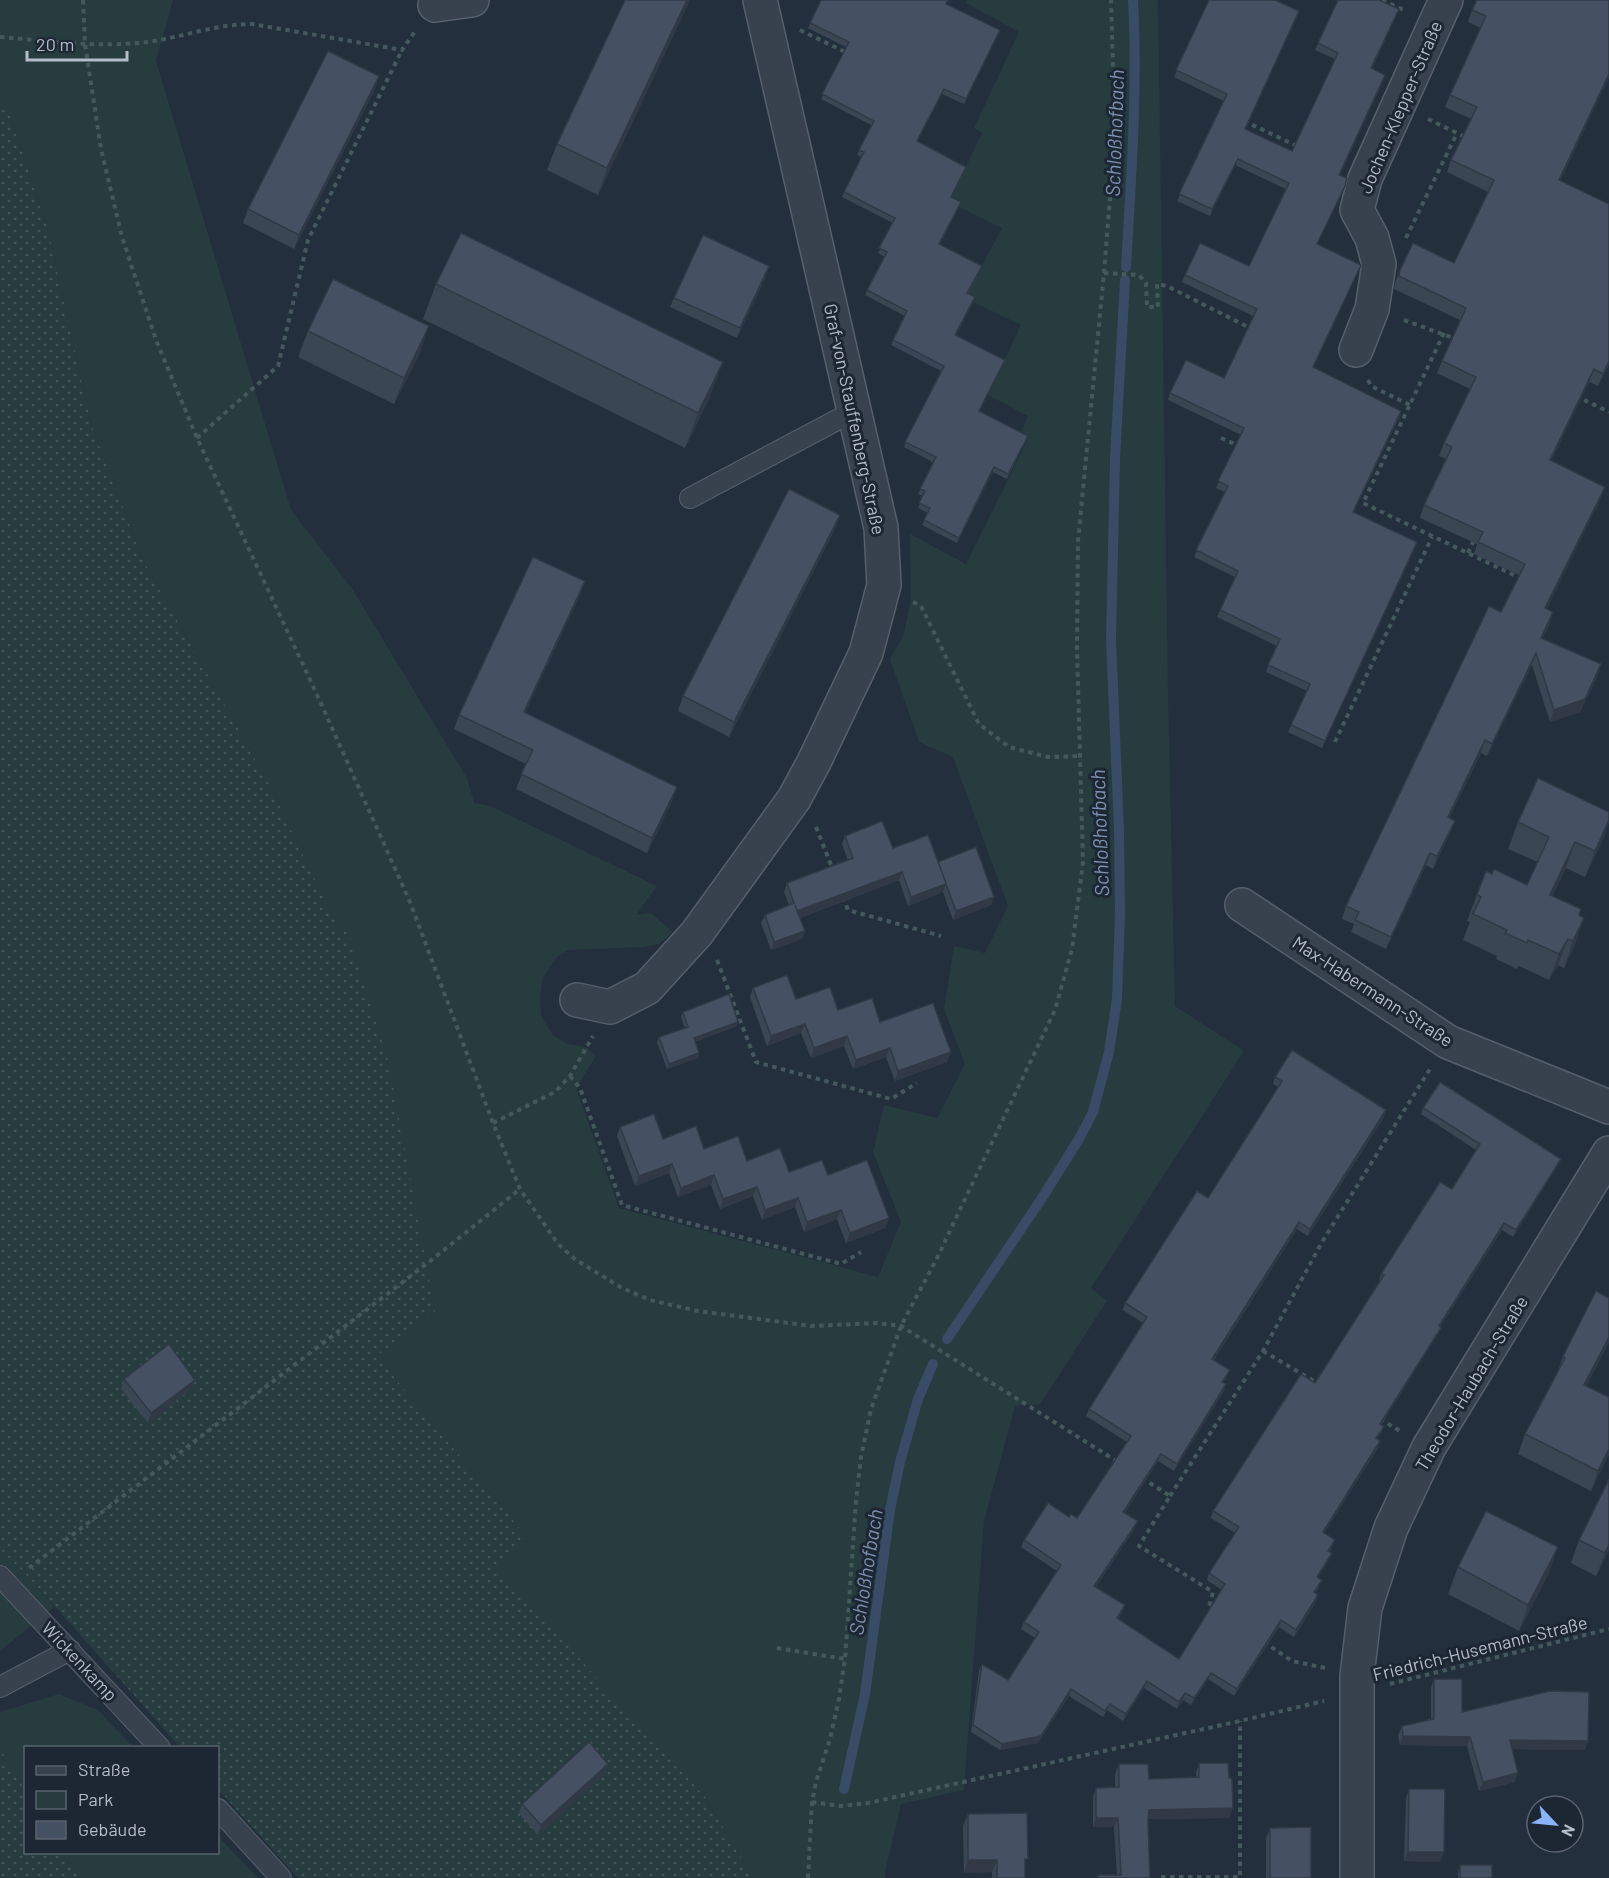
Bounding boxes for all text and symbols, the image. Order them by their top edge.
street label: Jochen-Klepper-Straße [1354,17,1446,197]
scale bar [27,24,128,62]
text: 20 m [36,33,74,55]
water label: Schloßhofbach [1100,69,1128,197]
street label: Graf-von-Stauffenberg-Straße [820,301,890,537]
water label: Schloßhofbach [1085,769,1113,897]
street label: Max-Habermann-Straße [1289,931,1457,1051]
street label: Theodor-Haubach-Straße [1410,1291,1532,1475]
water label: Schloßhofbach [843,1507,887,1637]
street label: Friedrich-Husemann-Straße [1370,1611,1590,1685]
street label: Wickenkamp [38,1617,122,1705]
legend [24,1746,219,1854]
text: Straße [78,1758,130,1780]
text: Park [78,1788,113,1810]
north arrow [1525,1794,1585,1854]
text: Gebäude [78,1818,147,1840]
text: N [1558,1822,1580,1840]

